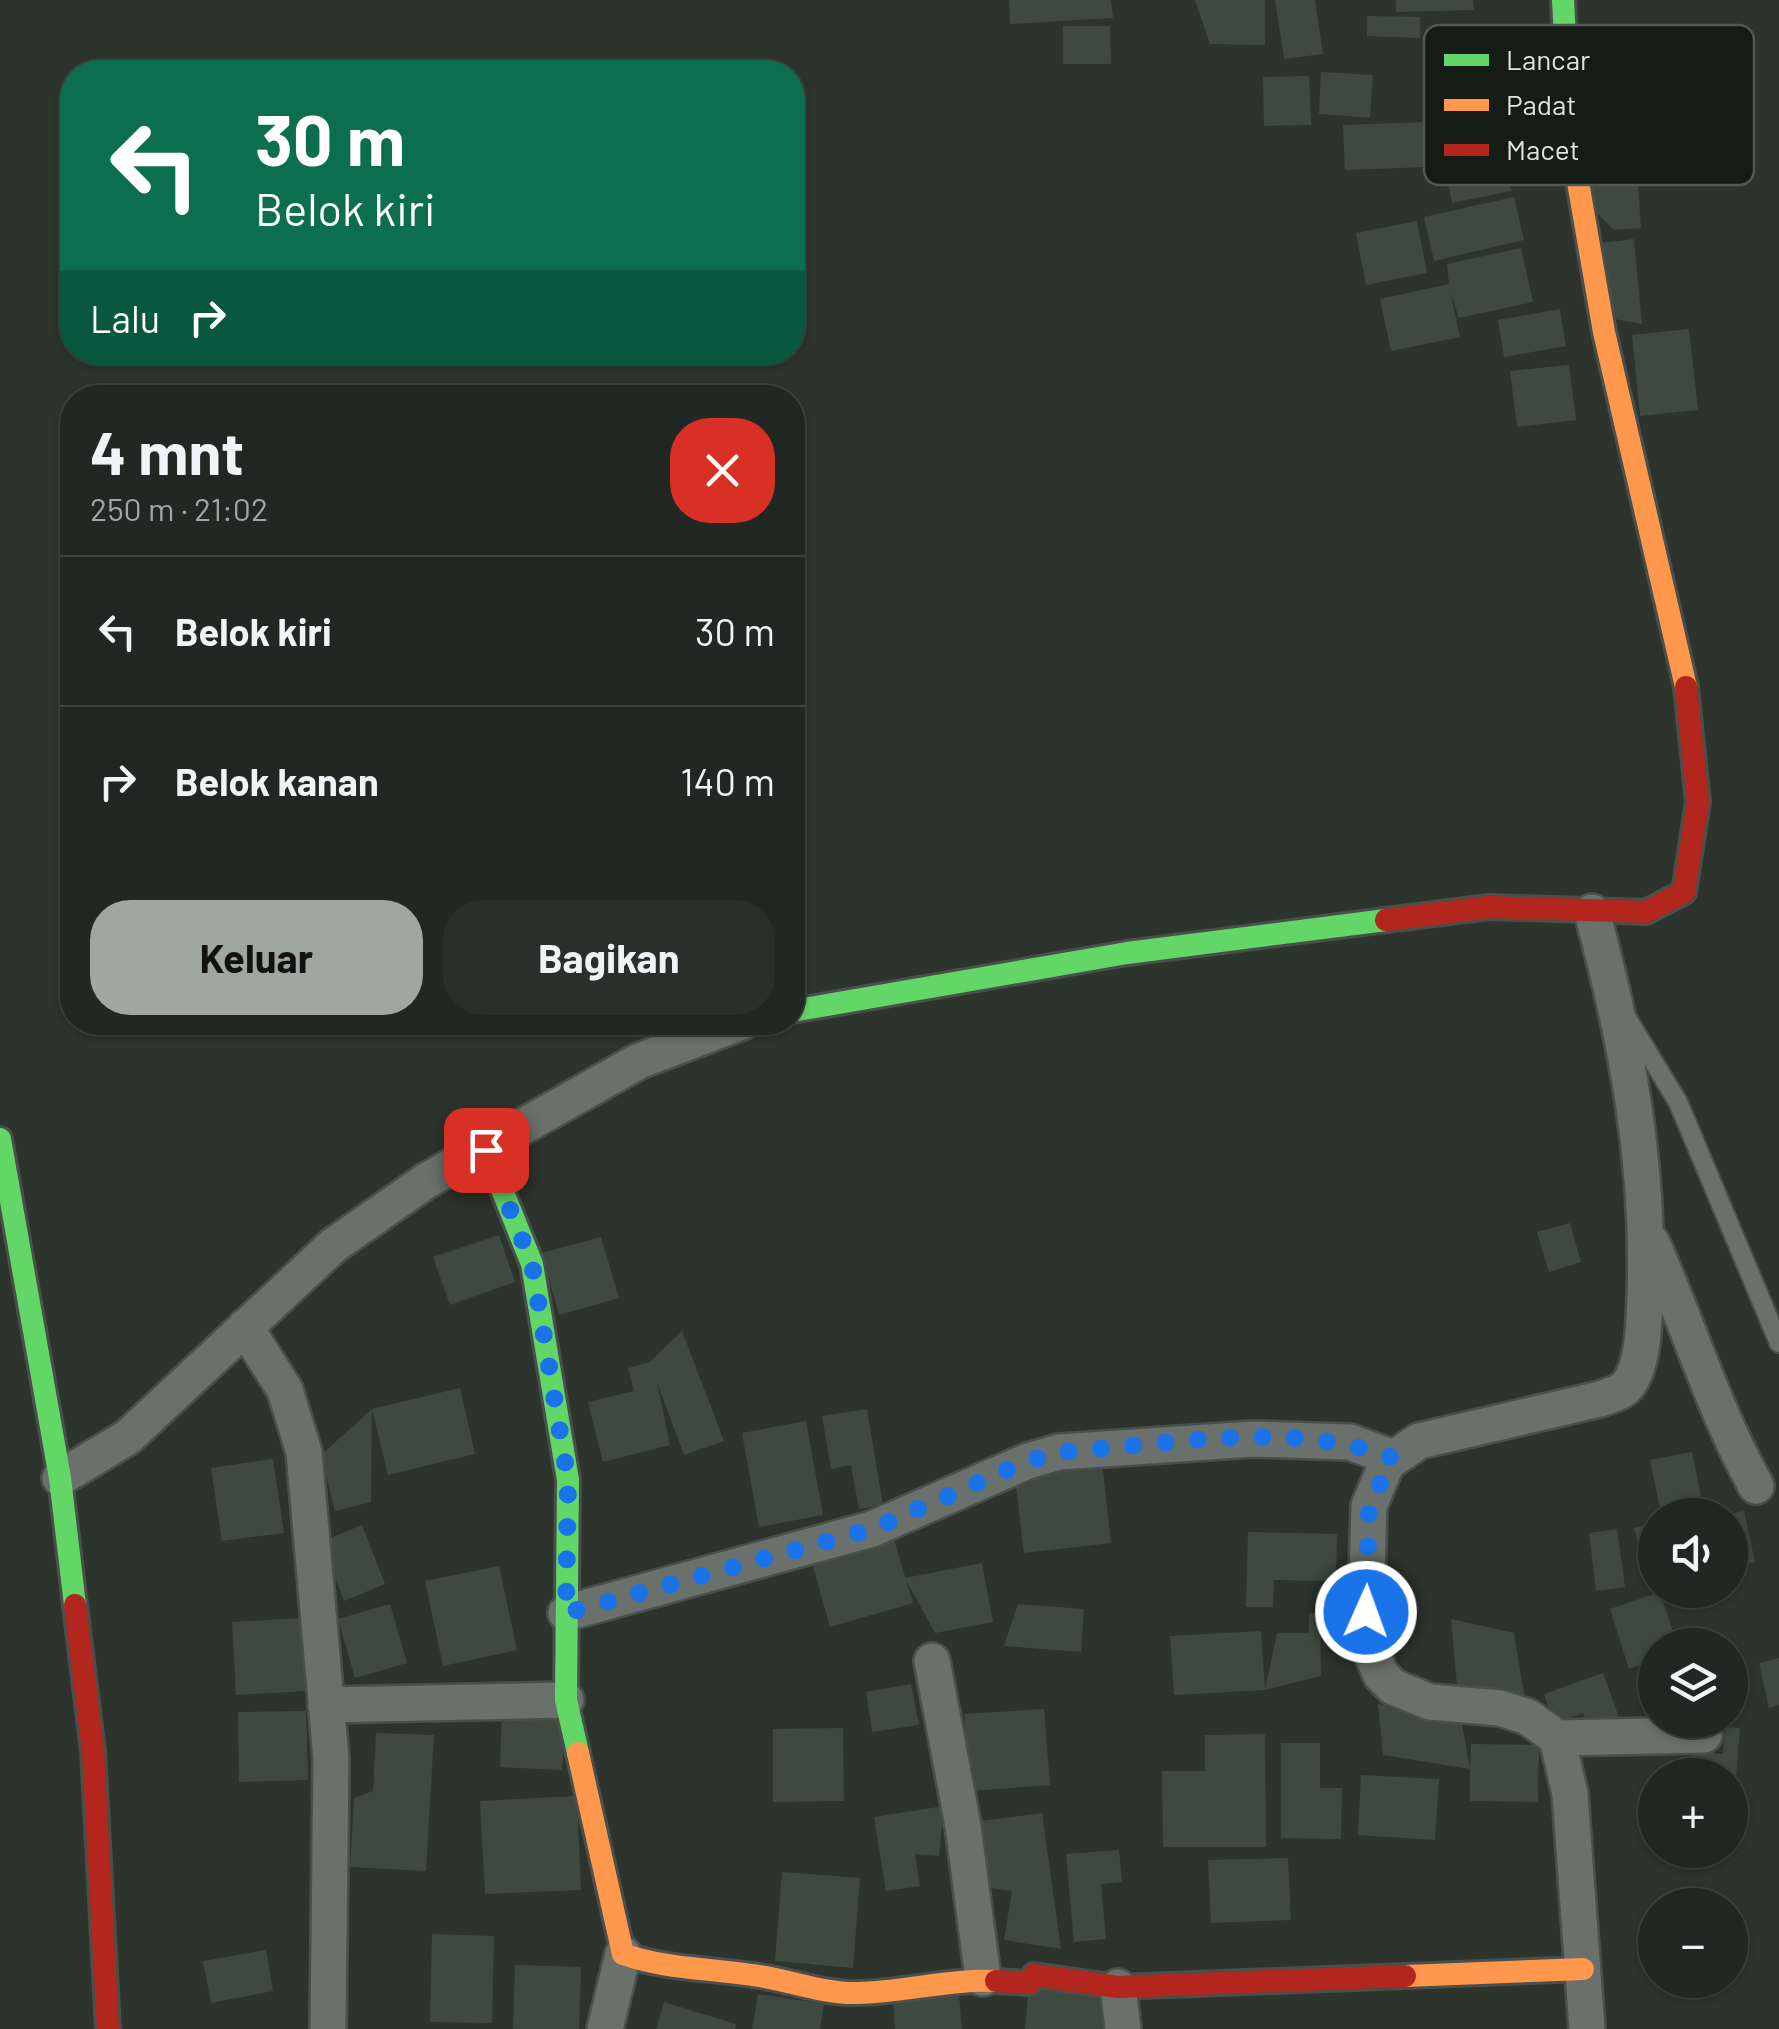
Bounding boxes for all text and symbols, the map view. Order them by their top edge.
legend [1424,25,1754,185]
text: Lancar [1506,42,1590,76]
text: Padat [1506,87,1576,121]
text: 30 m [255,96,405,180]
icon: left [90,100,220,230]
text: Macet [1506,132,1580,166]
text: Belok kiri [255,181,436,235]
icon: right [180,290,235,345]
text: Lalu [90,295,160,341]
text: 4 mnt [90,415,244,487]
button: close [670,418,775,523]
text: 250 m · 21:02 [90,489,268,527]
icon: left [90,604,145,659]
text: Belok kiri [175,608,332,654]
text: 30 m [695,608,775,654]
icon: right [90,754,145,809]
text: Belok kanan [175,758,379,804]
text: 140 m [680,758,775,804]
button: Keluar [90,900,423,1015]
button: Bagikan [443,900,775,1015]
pin [444,1108,529,1193]
icon: arrive [459,1123,514,1178]
map controls [1638,1498,1748,1998]
button: sound [1638,1498,1748,1608]
position arrow [1314,1560,1418,1664]
button: layers [1638,1628,1748,1738]
button: + [1638,1758,1748,1868]
button: − [1638,1888,1748,1998]

